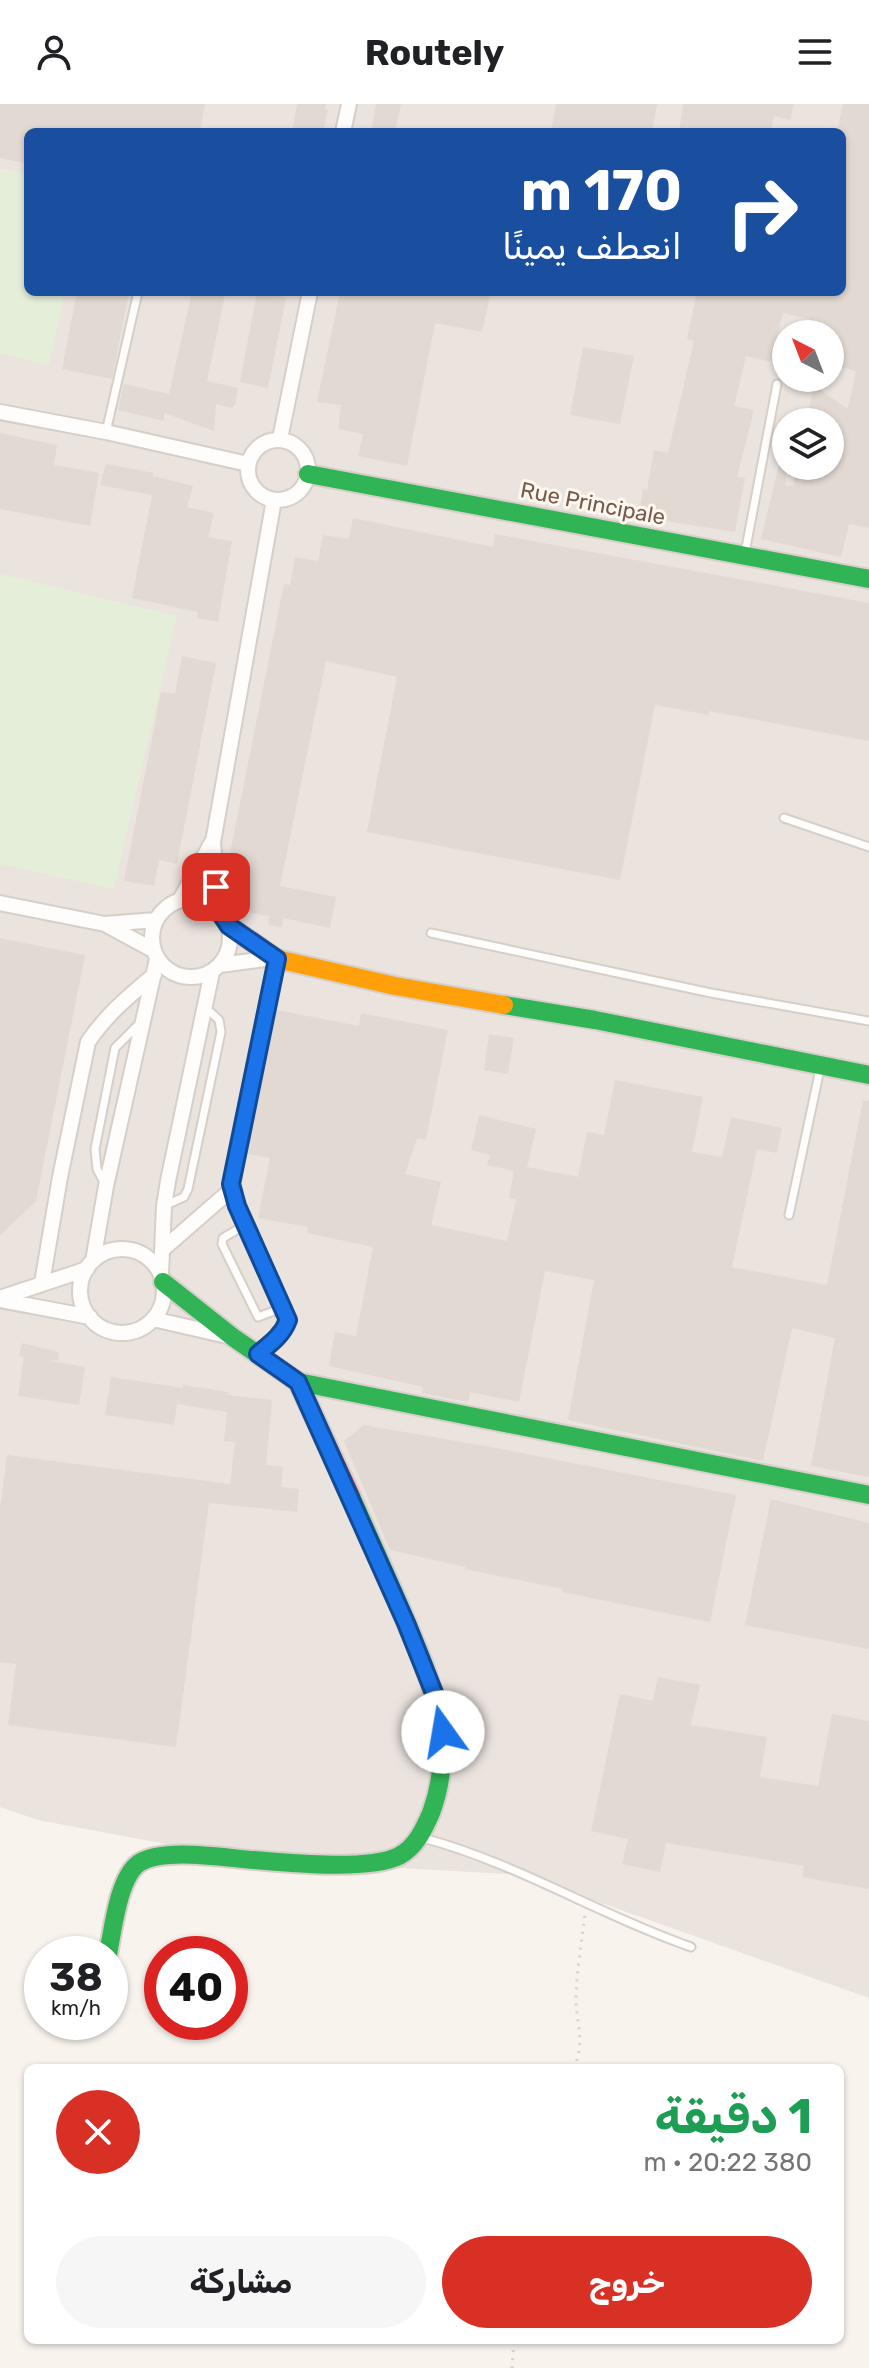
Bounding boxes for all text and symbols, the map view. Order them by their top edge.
icon: person [32,30,76,74]
icon: menu [793,30,837,74]
text: Routely [365,31,504,74]
text: 170 m [521,158,682,224]
icon: right [710,160,814,264]
text: انعطف يمينًا [502,225,682,268]
north arrow [772,320,844,392]
map controls [772,320,844,480]
button: layers [772,408,844,480]
street label: Rue Principale [518,476,668,531]
pin [182,853,250,921]
icon: arrive [194,865,238,909]
position arrow [401,1690,485,1774]
speed limit sign: 40 [144,1936,248,2040]
text: 38 [49,1954,103,2001]
text: km/h [51,1996,101,2020]
text: 1 دقيقة [655,2088,812,2145]
button: close [56,2090,140,2174]
text: 380 m · 20:22 [644,2147,812,2178]
button: مشاركة [56,2236,426,2328]
button: خروج [442,2236,812,2328]

